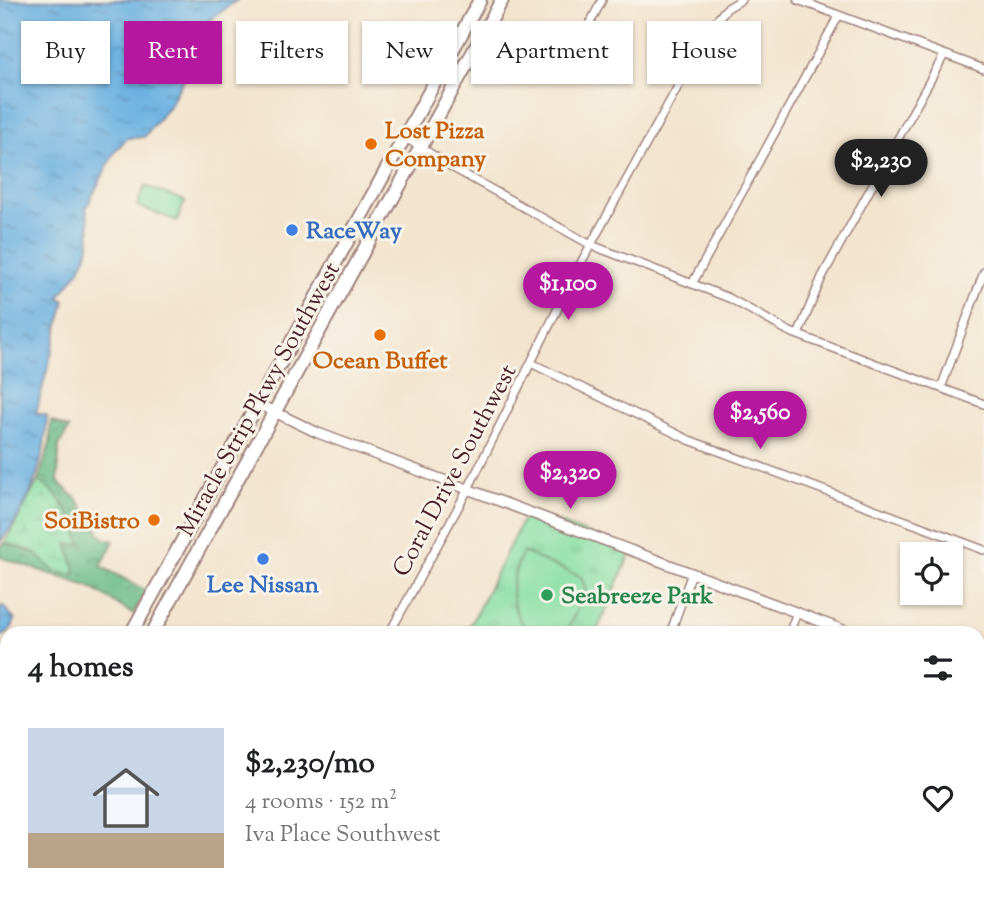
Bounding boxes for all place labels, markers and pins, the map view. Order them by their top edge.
place label: Lost Pizza Company [385,115,486,177]
marker: Lost Pizza Company [363,136,379,152]
pin: $2,230 [824,140,938,199]
place label: RaceWay [306,215,402,249]
marker: RaceWay [284,222,300,238]
pin: $1,100 [511,262,625,322]
marker: Ocean Buffet [372,327,388,343]
place label: Ocean Buffet [312,345,448,379]
pin: $2,560 [703,392,817,451]
pin: $2,320 [513,452,627,511]
place label: SoiBistro [44,505,140,539]
marker: SoiBistro [146,512,162,528]
marker: Lee Nissan [255,551,271,567]
place label: Lee Nissan [207,569,320,603]
place label: Seabreeze Park [561,580,714,614]
marker: Seabreeze Park [539,587,555,603]

